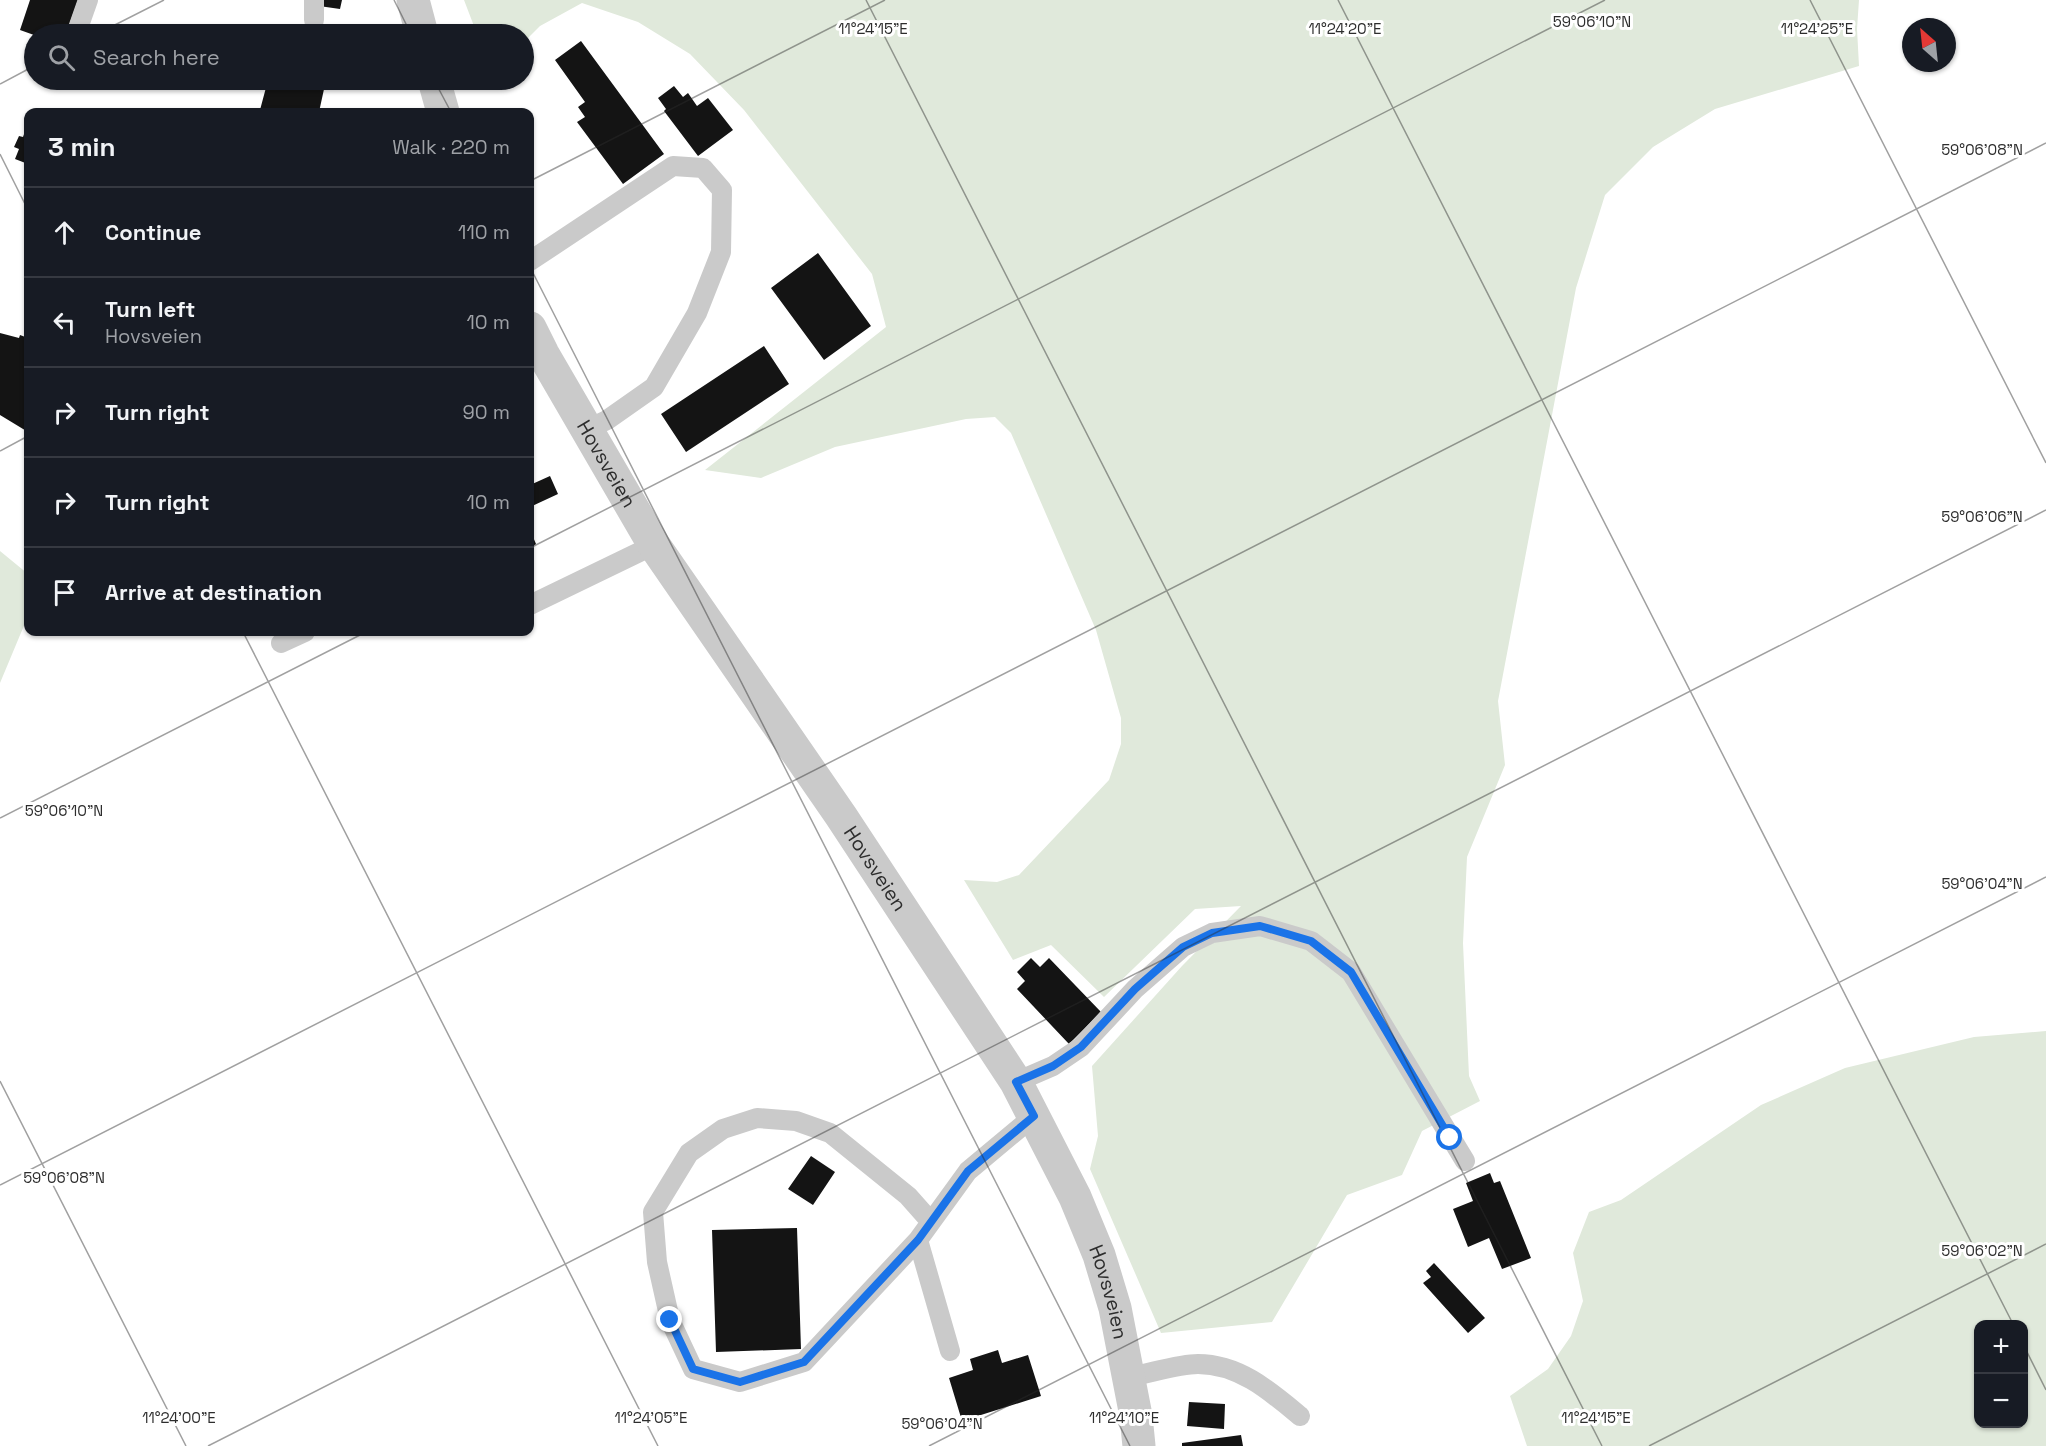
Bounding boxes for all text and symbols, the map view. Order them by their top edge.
text: 59°06'10"N [1553,12,1631,31]
north arrow [1902,18,1956,72]
text: 11°24'15"E [838,19,908,38]
text: 11°24'20"E [1309,19,1381,38]
text: 11°24'25"E [1781,19,1853,38]
search box [24,24,534,90]
icon: search [45,41,78,74]
text: Search here [93,43,220,71]
text: 3 min [48,130,116,164]
text: Walk · 220 m [392,134,510,160]
text: 59°06'08"N [1941,140,2023,159]
icon: ahead [48,216,81,249]
text: Continue [105,218,201,246]
text: 110 m [458,219,510,245]
text: Turn left [105,295,195,323]
icon: left [48,306,81,339]
text: 10 m [466,309,510,335]
text: Hovsveien [105,323,202,349]
icon: right [48,396,81,429]
text: Turn right [105,398,210,426]
text: 90 m [463,399,510,425]
street label: Hovsveien [571,415,642,512]
icon: right [48,486,81,519]
text: Turn right [105,488,210,516]
text: 10 m [466,489,510,515]
text: 59°06'06"N [1941,507,2023,526]
icon: arrive [48,576,81,609]
text: Arrive at destination [105,578,322,606]
text: 59°06'10"N [25,801,103,820]
street label: Hovsveien [838,821,913,916]
text: 59°06'04"N [1941,874,2023,893]
route start [1436,1124,1462,1150]
text: 59°06'08"N [23,1168,105,1187]
street label: Hovsveien [1083,1241,1134,1341]
text: 59°06'02"N [1941,1241,2023,1260]
route end [656,1306,682,1332]
map controls [1974,1320,2028,1428]
button: + [1974,1320,2028,1374]
button: − [1974,1374,2028,1428]
text: 11°24'00"E [142,1408,216,1427]
text: 11°24'05"E [615,1408,687,1427]
text: 11°24'10"E [1089,1408,1159,1427]
text: 11°24'15"E [1561,1408,1631,1427]
text: 59°06'04"N [901,1414,983,1433]

